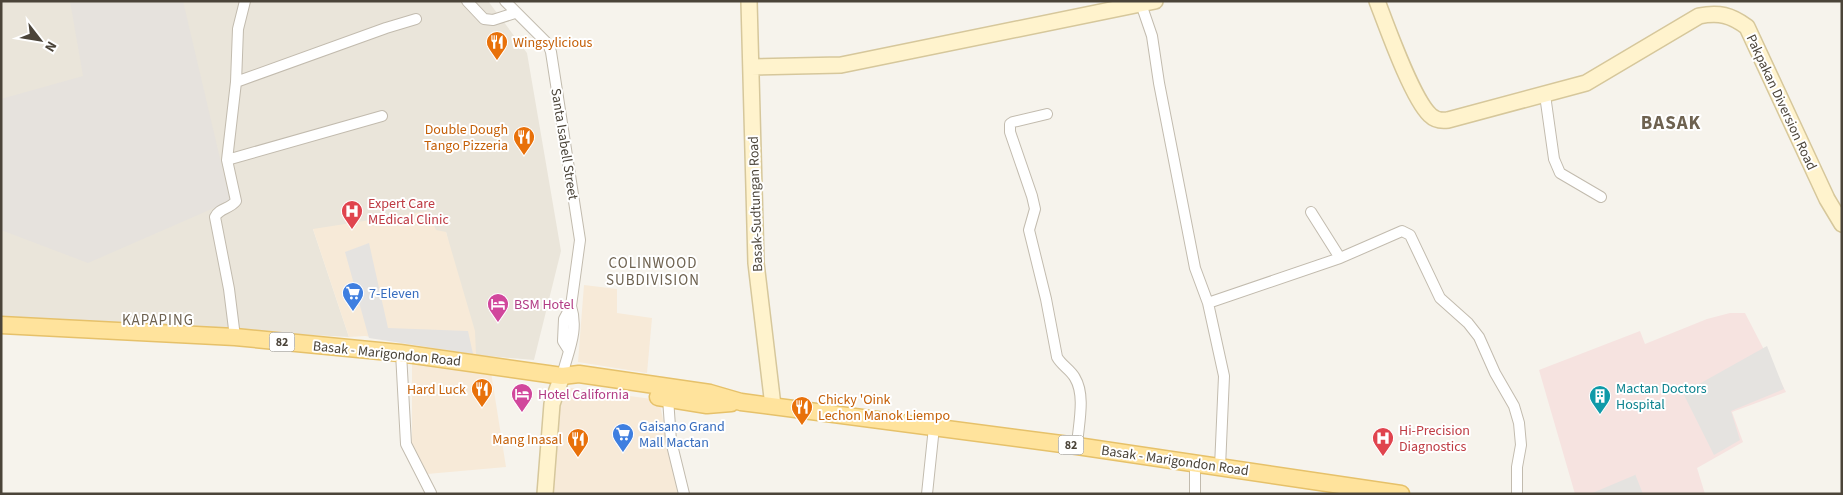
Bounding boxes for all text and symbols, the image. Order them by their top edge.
north arrow [15,15,65,65]
restaurant icon: Wingsylicious [485,30,509,61]
street label: Pakpakan Diversion Road [1741,31,1821,174]
place label: Wingsylicious [513,33,593,53]
text: N [39,37,61,55]
street label: Santa Isabell Street [545,87,583,202]
district label: BASAK [1641,110,1701,137]
place label: Double Dough Tango Pizzeria [424,120,508,156]
restaurant icon: Double Dough Tango Pizzeria [512,125,536,156]
street label: Basak-Sudtungan Road [744,136,768,272]
place label: Expert Care MEdical Clinic [368,194,449,230]
hospital icon: Expert Care MEdical Clinic [340,199,364,230]
district label: COLINWOOD SUBDIVISION [606,253,700,291]
supermarket icon: 7-Eleven [341,281,365,312]
place label: 7-Eleven [369,284,419,304]
hotel icon: BSM Hotel [486,292,510,323]
place label: BSM Hotel [514,295,574,315]
district label: KAPAPING [122,310,194,331]
road number: 82 [270,332,294,352]
street label: Basak - Marigondon Road [312,336,462,372]
restaurant icon: Hard Luck [470,377,494,408]
place label: Mactan Doctors Hospital [1616,379,1707,415]
place label: Hard Luck [407,380,466,400]
hotel icon: Hotel California [510,382,534,413]
building icon: Mactan Doctors Hospital [1588,384,1612,415]
place label: Hotel California [538,385,629,405]
place label: Chicky 'Oink Lechon Manok Liempo [818,390,950,426]
restaurant icon: Chicky 'Oink Lechon Manok Liempo [790,395,814,426]
place label: Gaisano Grand Mall Mactan [639,417,725,453]
place label: Hi-Precision Diagnostics [1399,421,1470,457]
supermarket icon: Gaisano Grand Mall Mactan [611,422,635,453]
hospital icon: Hi-Precision Diagnostics [1371,426,1395,457]
restaurant icon: Mang Inasal [566,427,590,458]
place label: Mang Inasal [492,430,562,450]
road number: 82 [1058,436,1084,454]
street label: Basak - Marigondon Road [1100,441,1250,481]

